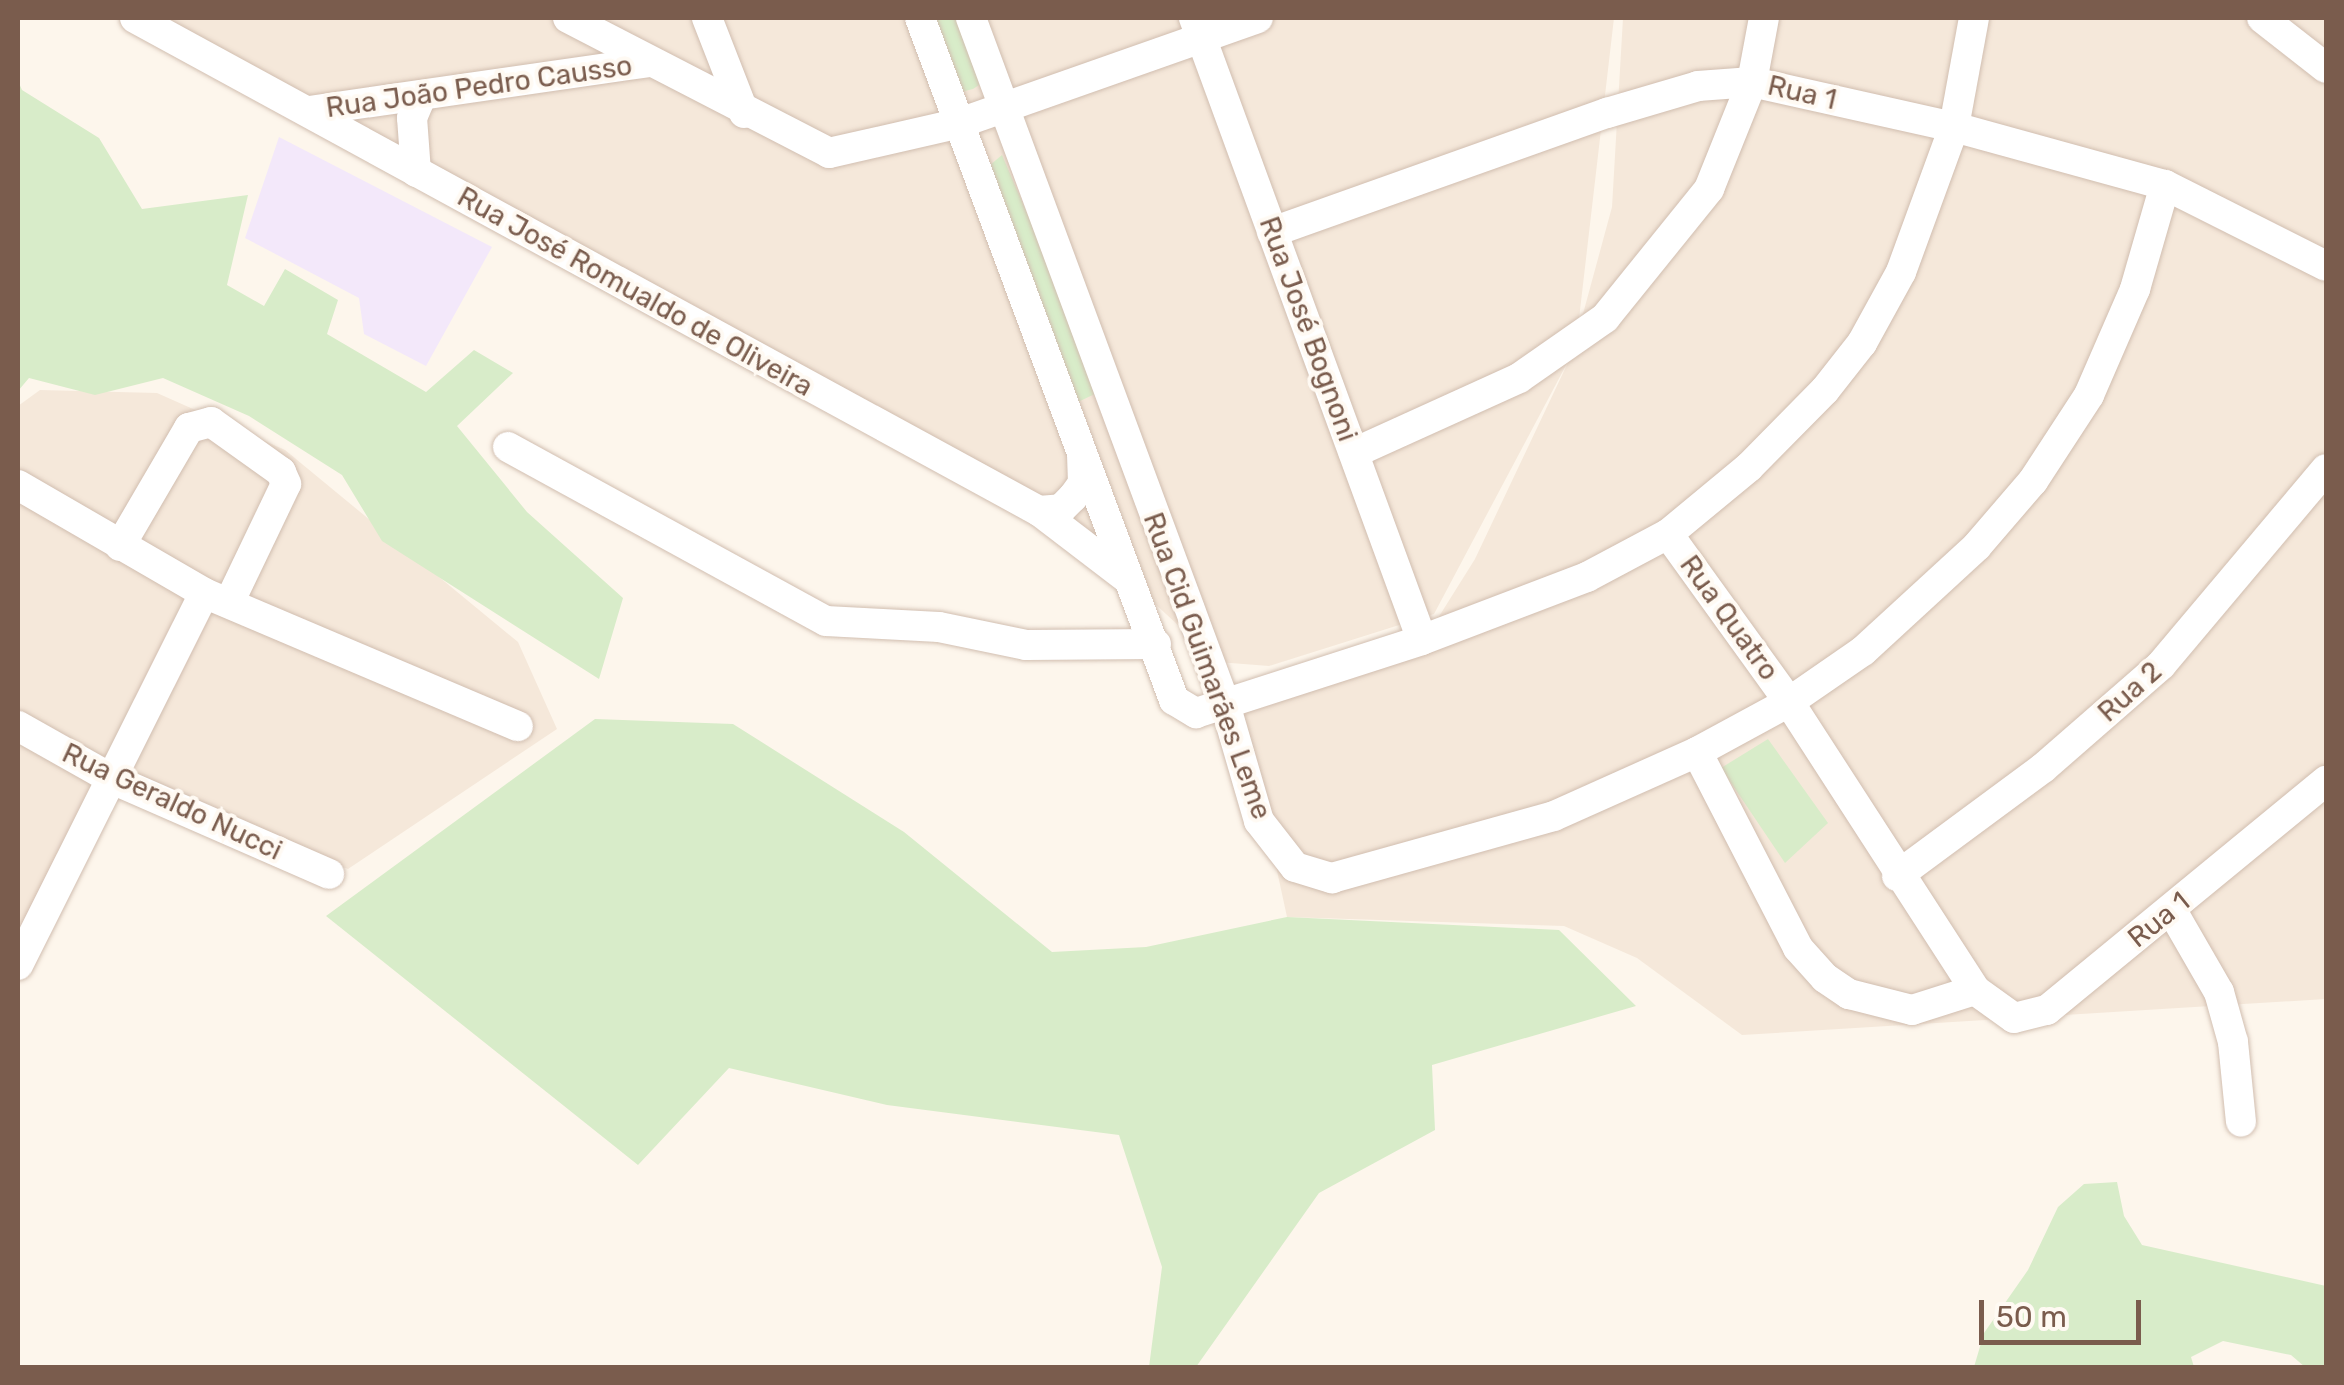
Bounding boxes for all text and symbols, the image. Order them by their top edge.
street label: Rua João Pedro Causso [324,49,634,125]
street label: Rua 1 [1764,69,1840,117]
street label: Rua José Romualdo de Oliveira [451,180,819,404]
street label: Rua José Bognoni [1252,212,1364,446]
street label: Rua Cid Guimarães Leme [1136,508,1278,824]
street label: Rua Quatro [1672,549,1786,687]
street label: Rua 2 [2091,655,2169,729]
street label: Rua Geraldo Nucci [57,736,287,868]
street label: Rua 1 [2121,885,2197,955]
scale bar [1984,1280,2146,1342]
text: 50 m [1996,1299,2067,1335]

